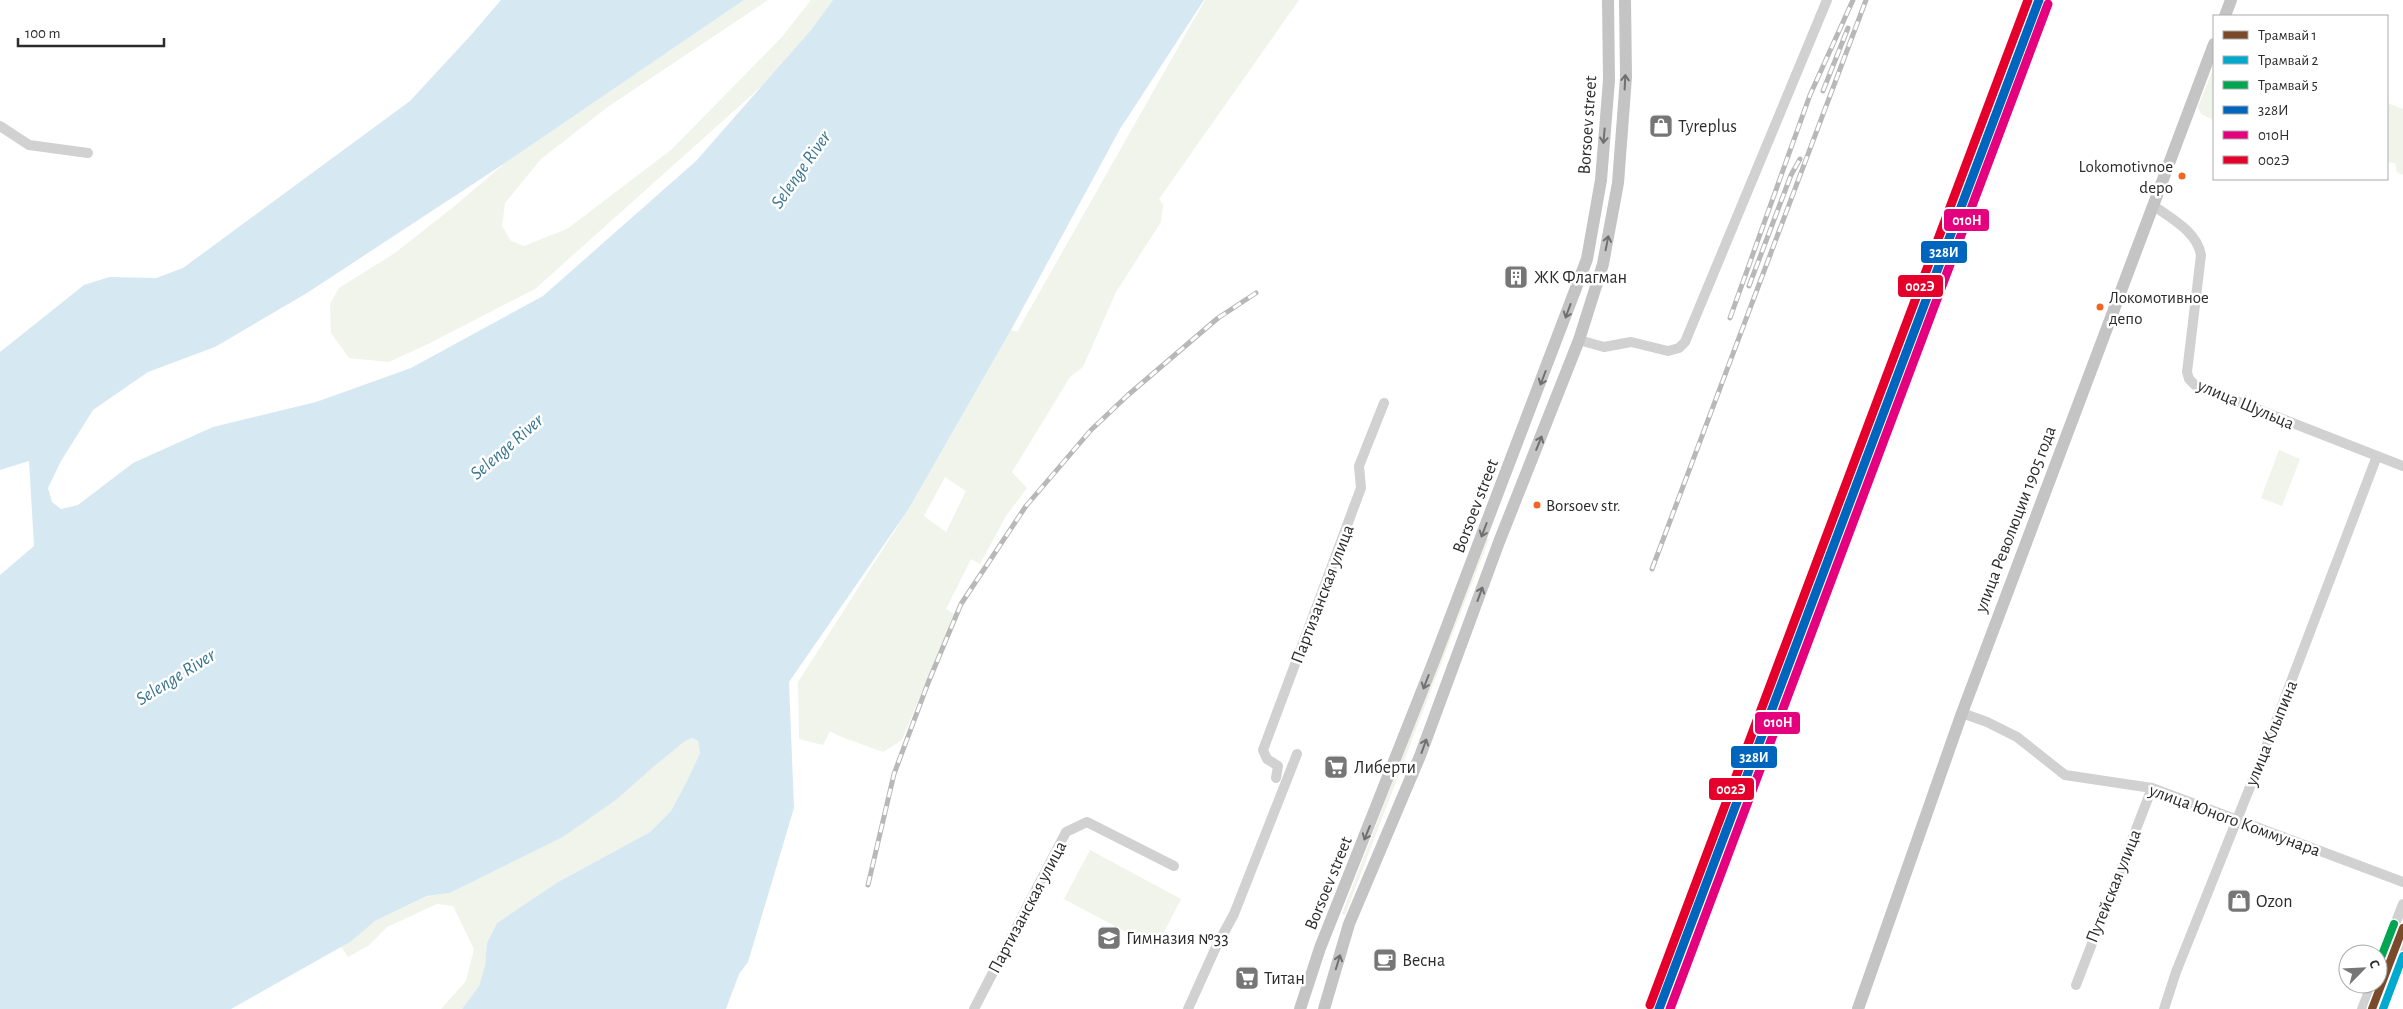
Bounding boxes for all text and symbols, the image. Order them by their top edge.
scale bar [18,15,164,47]
legend [2213,15,2388,180]
text: 100 m [25,26,60,41]
text: Трамвай 1 [2258,28,2317,43]
text: Трамвай 2 [2258,53,2319,68]
one-way arrow [1621,74,1630,90]
street label: Borsoev street [1576,75,1600,175]
text: Трамвай 5 [2258,78,2318,93]
text: 328И [2258,103,2289,118]
shop icon: Tyreplus [1648,113,1674,139]
place label: Tyreplus [1678,118,1737,136]
water label: Selenge River [768,127,835,212]
one-way arrow [1600,128,1609,144]
text: 010Н [2258,128,2290,143]
text: 002Э [2258,153,2289,168]
place label: Lokomotivnoe depo [2079,158,2173,196]
marker: Lokomotivnoe depo [2177,171,2187,181]
line badge: 010Н [1943,208,1990,232]
text: 010Н [1952,214,1982,228]
one-way arrow [1602,235,1612,251]
line badge: 328И [1920,240,1968,264]
text: 328И [1929,246,1959,260]
building icon: ЖК Флагман [1503,264,1529,290]
place label: ЖК Флагман [1534,269,1627,287]
line badge: 002Э [1897,274,1944,298]
text: 002Э [1905,280,1935,294]
place label: Локомотивное депо [2109,289,2209,327]
marker: Локомотивное депо [2095,302,2105,312]
one-way arrow [1563,303,1572,319]
one-way arrow [1538,370,1547,386]
street label: улица Шульца [2194,376,2297,433]
water label: Selenge River [467,410,548,484]
street label: улица Революции 1905 года [1972,424,2060,616]
one-way arrow [1535,435,1544,450]
street label: Borsoev street [1450,457,1502,556]
place label: Borsoev str. [1546,497,1621,514]
marker: Borsoev str. [1532,500,1542,510]
one-way arrow [1479,522,1489,537]
street label: Партизанская улица [1288,523,1358,666]
one-way arrow [1476,587,1485,602]
water label: Selenge River [133,645,219,709]
one-way arrow [1421,674,1430,689]
street label: улица Клыпина [2242,678,2301,790]
line badge: 010Н [1754,711,1801,735]
text: 010Н [1763,716,1793,730]
one-way arrow [1420,739,1429,754]
line badge: 328И [1730,745,1778,769]
text: 328И [1739,751,1769,765]
supermarket icon: Либерти [1323,754,1349,780]
place label: Либерти [1354,758,1416,777]
line badge: 002Э [1708,777,1755,801]
street label: улица Юного Коммунара [2146,781,2323,860]
text: 002Э [1716,783,1746,797]
one-way arrow [1362,825,1371,840]
street label: Путейская улица [2083,827,2145,946]
street label: Borsoev street [1302,834,1356,933]
street label: Партизанская улица [985,838,1070,977]
shop icon: Ozon [2226,888,2252,914]
place label: Ozon [2256,893,2293,911]
school or university icon: Гимназия №33 [1096,925,1122,951]
place label: Гимназия №33 [1126,930,1229,948]
north arrow [2338,944,2388,994]
cafe icon: Весна [1372,947,1398,973]
place label: Весна [1402,952,1445,970]
one-way arrow [1333,955,1343,971]
text: С [2366,958,2382,971]
supermarket icon: Титан [1234,965,1260,991]
place label: Титан [1264,970,1305,988]

